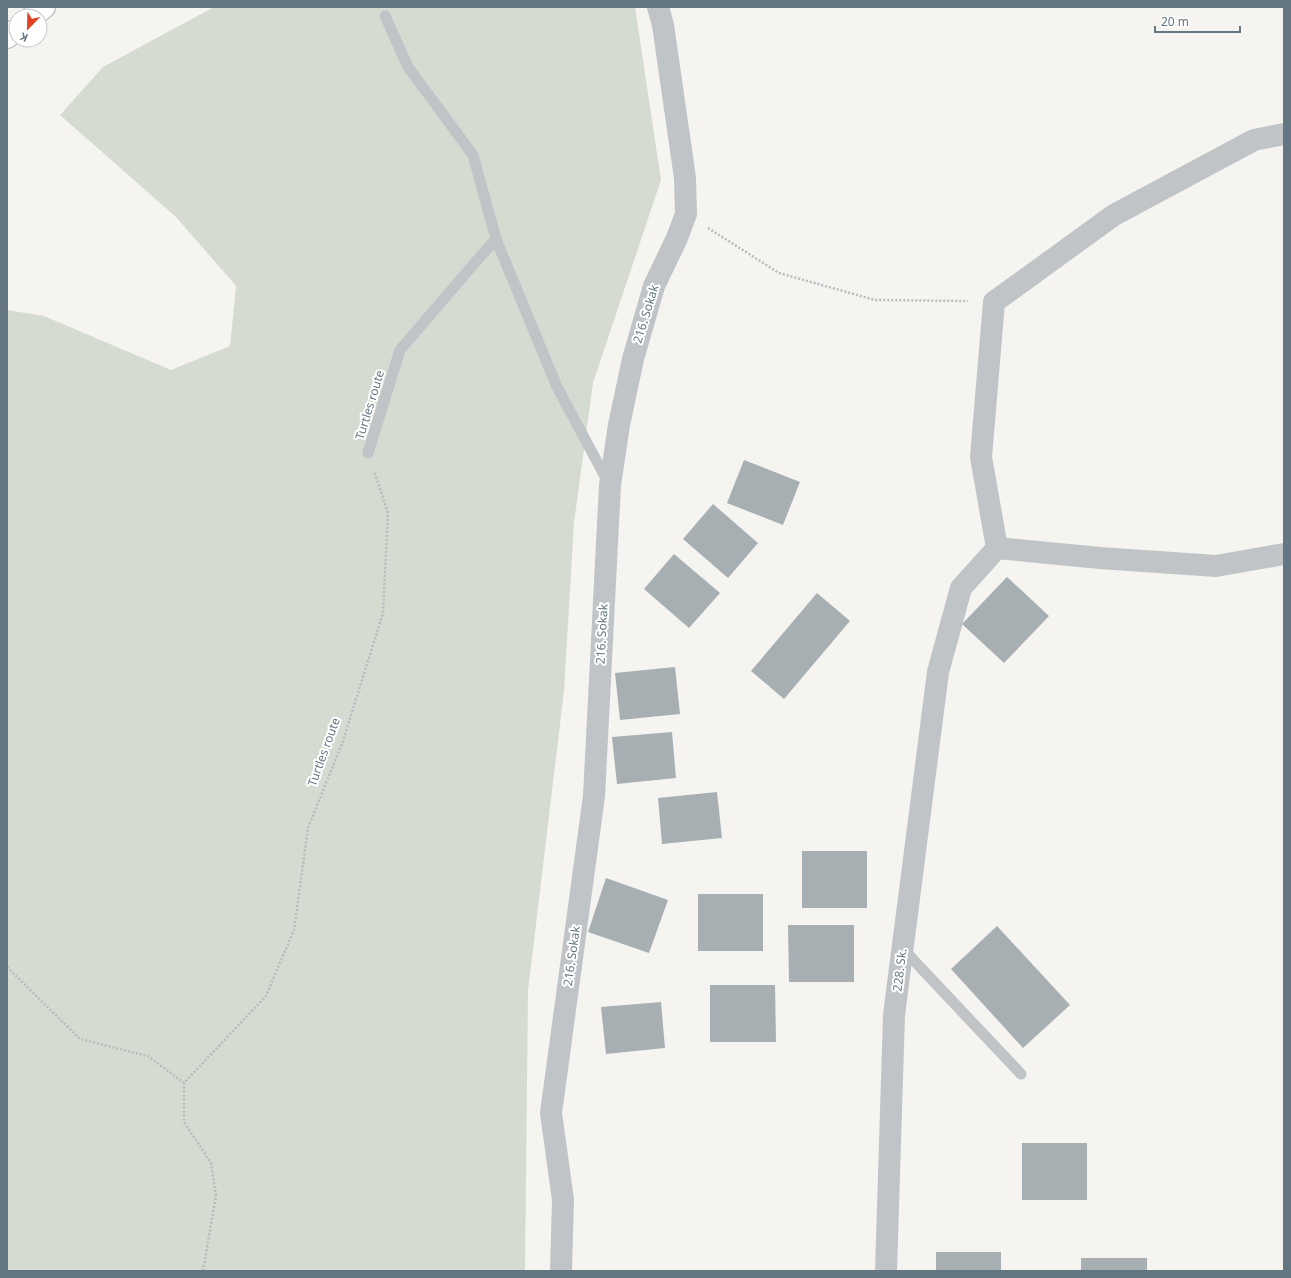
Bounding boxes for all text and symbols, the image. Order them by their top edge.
north arrow [8,8,48,48]
scale bar [1155,8,1240,34]
text: 20 m [1161,13,1189,30]
text: K [17,29,30,46]
street label: 216. Sokak [629,282,663,345]
street label: Turtles route [351,368,388,442]
street label: 216. Sokak [591,603,612,665]
street label: Turtles route [303,715,344,789]
street label: 216. Sokak [559,924,584,987]
street label: 228. Sk. [888,947,911,992]

